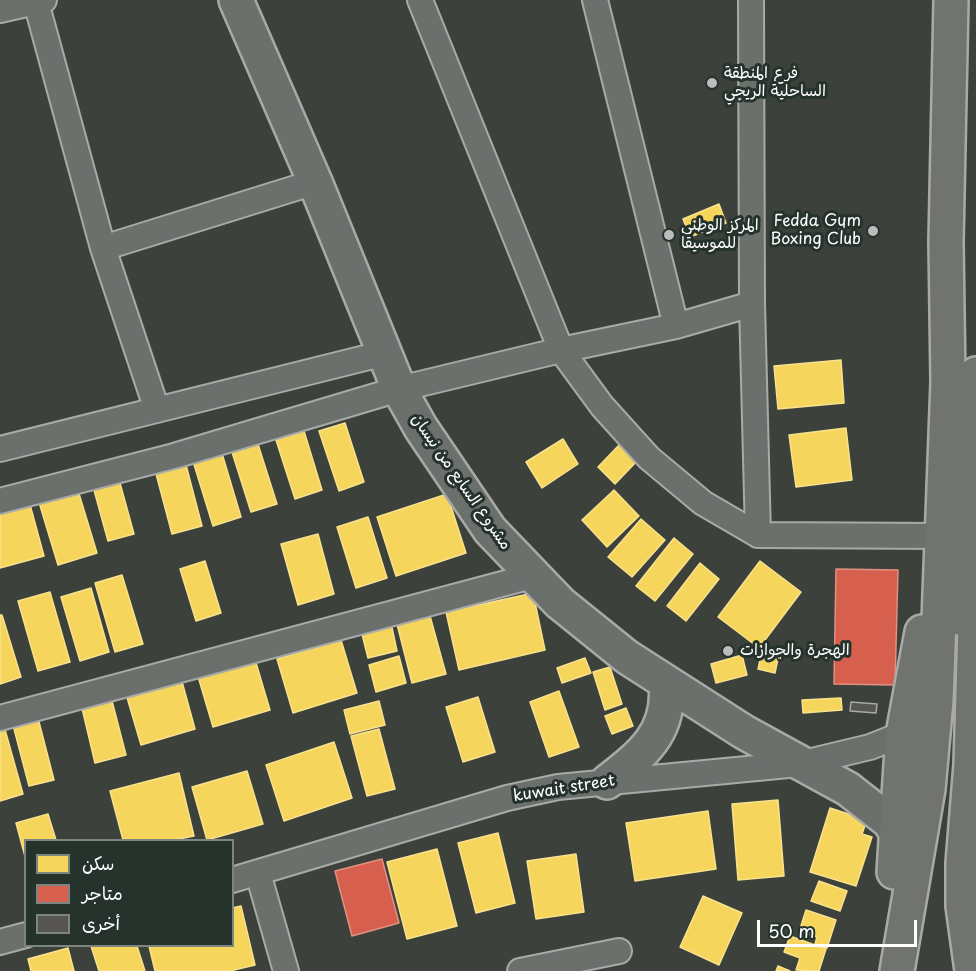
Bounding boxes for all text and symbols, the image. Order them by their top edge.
place label: فرع المنطقة الساحلية الريجي [724,64,826,102]
marker: فرع المنطقة الساحلية الريجي [705,76,719,90]
place label: Fedda Gym Boxing Club [770,212,861,250]
place label: المركز الوطني للموسيقا [681,216,759,254]
marker: Fedda Gym Boxing Club [866,224,880,238]
marker: المركز الوطني للموسيقا [662,228,676,242]
street label: مشروع السابع من نيسان [407,410,515,554]
place label: الهجرة والجوازات [740,641,850,661]
marker: الهجرة والجوازات [721,644,735,658]
street label: kuwait street [512,771,616,807]
legend [24,839,234,947]
text: سكن [82,849,114,876]
text: متاجر [82,879,123,906]
scale bar [760,908,920,946]
text: أخرى [82,909,120,936]
text: 50 m [768,917,815,944]

